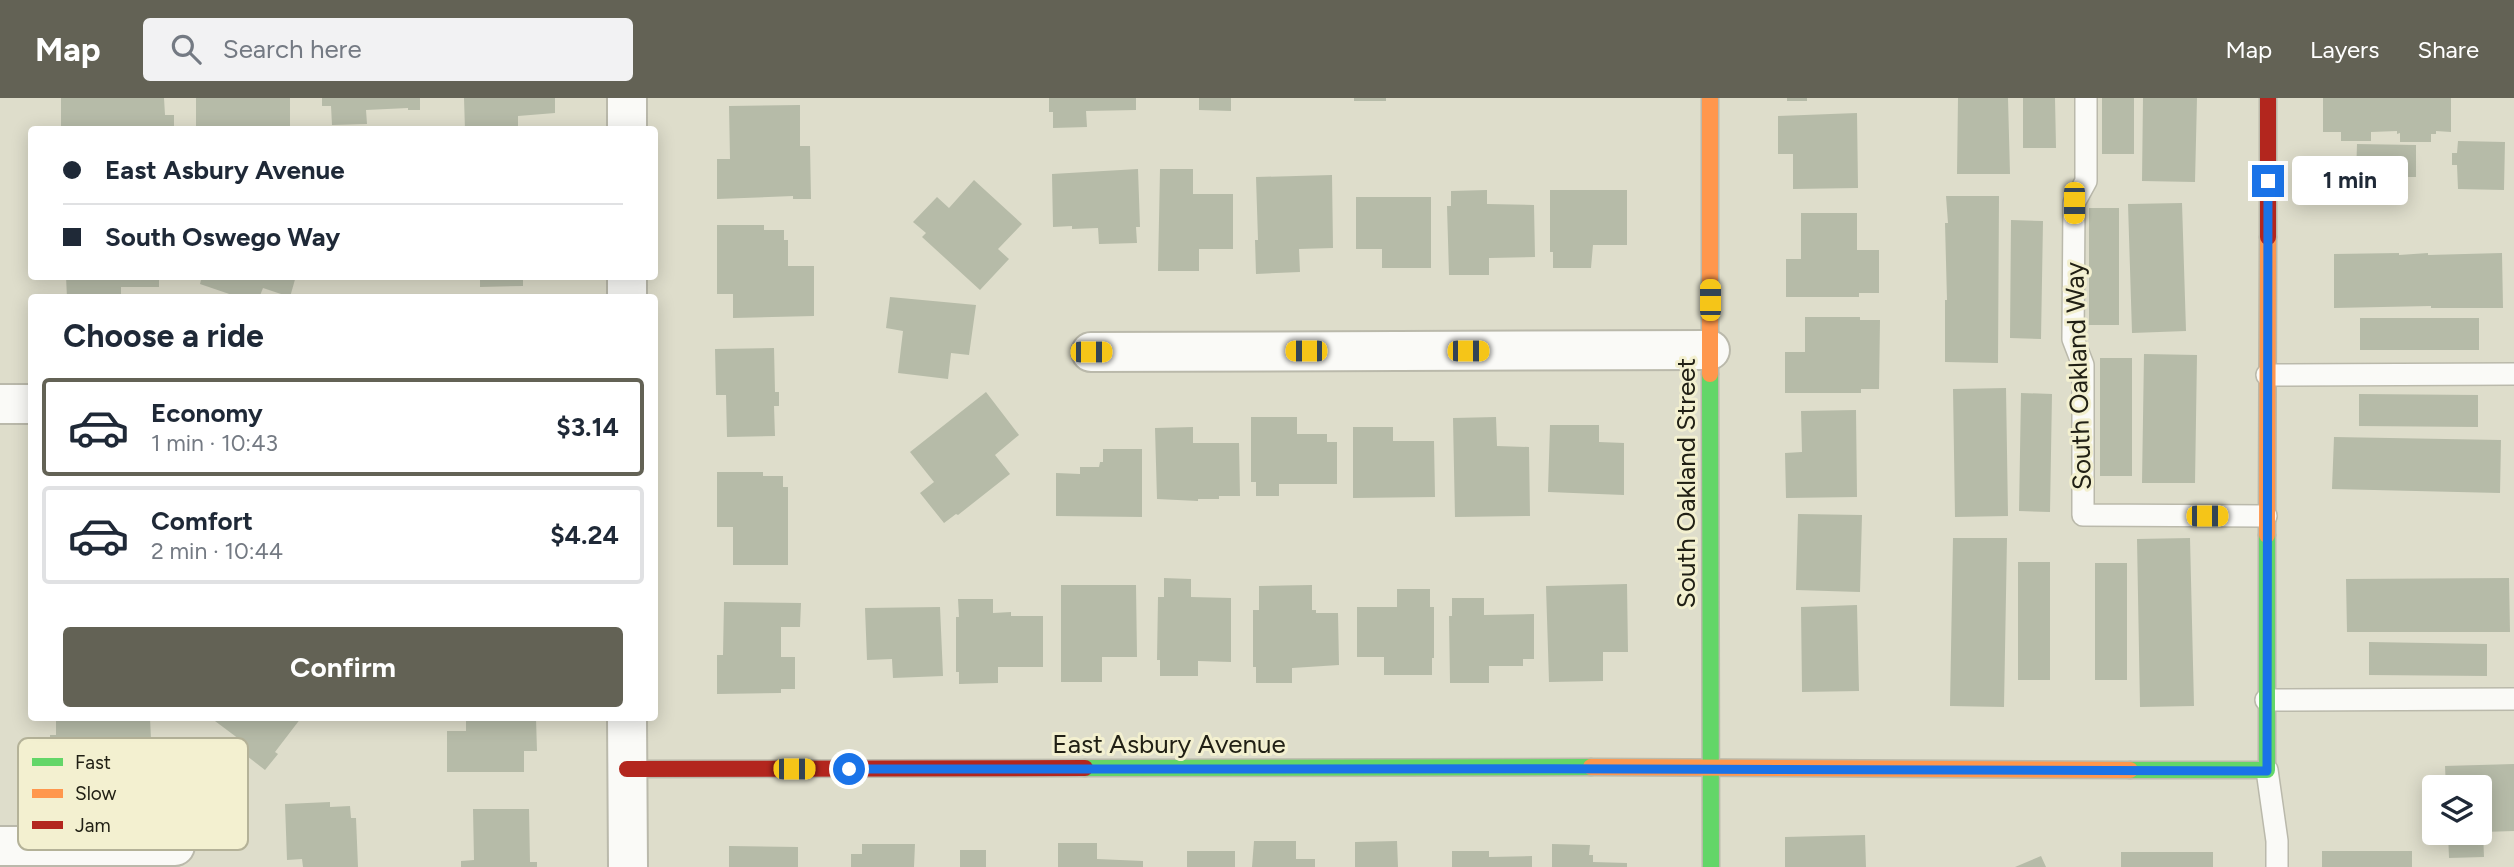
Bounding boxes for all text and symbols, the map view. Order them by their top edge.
search box [143,18,633,81]
text: Map [35,30,101,69]
icon: search [167,30,205,68]
text: Search here [223,33,362,65]
text: Map [2225,35,2272,64]
text: Layers [2310,35,2379,64]
text: Share [2417,35,2479,64]
text: East Asbury Avenue [105,154,345,186]
callout: 1 min [2292,156,2408,206]
route end [2252,165,2284,197]
text: 1 min [2323,166,2377,194]
car [2064,182,2085,224]
text: South Oswego Way [105,221,340,253]
street label: South Oakland Way [2058,261,2098,491]
car [1700,279,1721,321]
text: Choose a ride [63,317,264,355]
car [1286,341,1328,362]
car [1448,341,1490,362]
car [1071,342,1113,363]
street label: South Oakland Street [1670,358,1702,608]
icon: car [67,396,130,459]
text: Economy [151,397,263,429]
text: $3.14 [556,411,619,443]
text: 1 min · 10:43 [151,429,278,457]
icon: car [67,504,130,567]
text: Comfort [151,505,253,537]
car [2187,506,2229,527]
text: $4.24 [550,519,619,551]
text: 2 min · 10:44 [151,537,283,565]
button: Confirm [63,627,623,707]
street label: East Asbury Avenue [1052,728,1286,760]
legend [18,738,248,850]
text: Fast [75,751,111,774]
route start [833,753,865,785]
car [774,759,816,780]
map controls [2422,775,2492,845]
button: layers [2422,775,2492,845]
text: Slow [75,782,117,805]
text: Jam [75,814,111,837]

